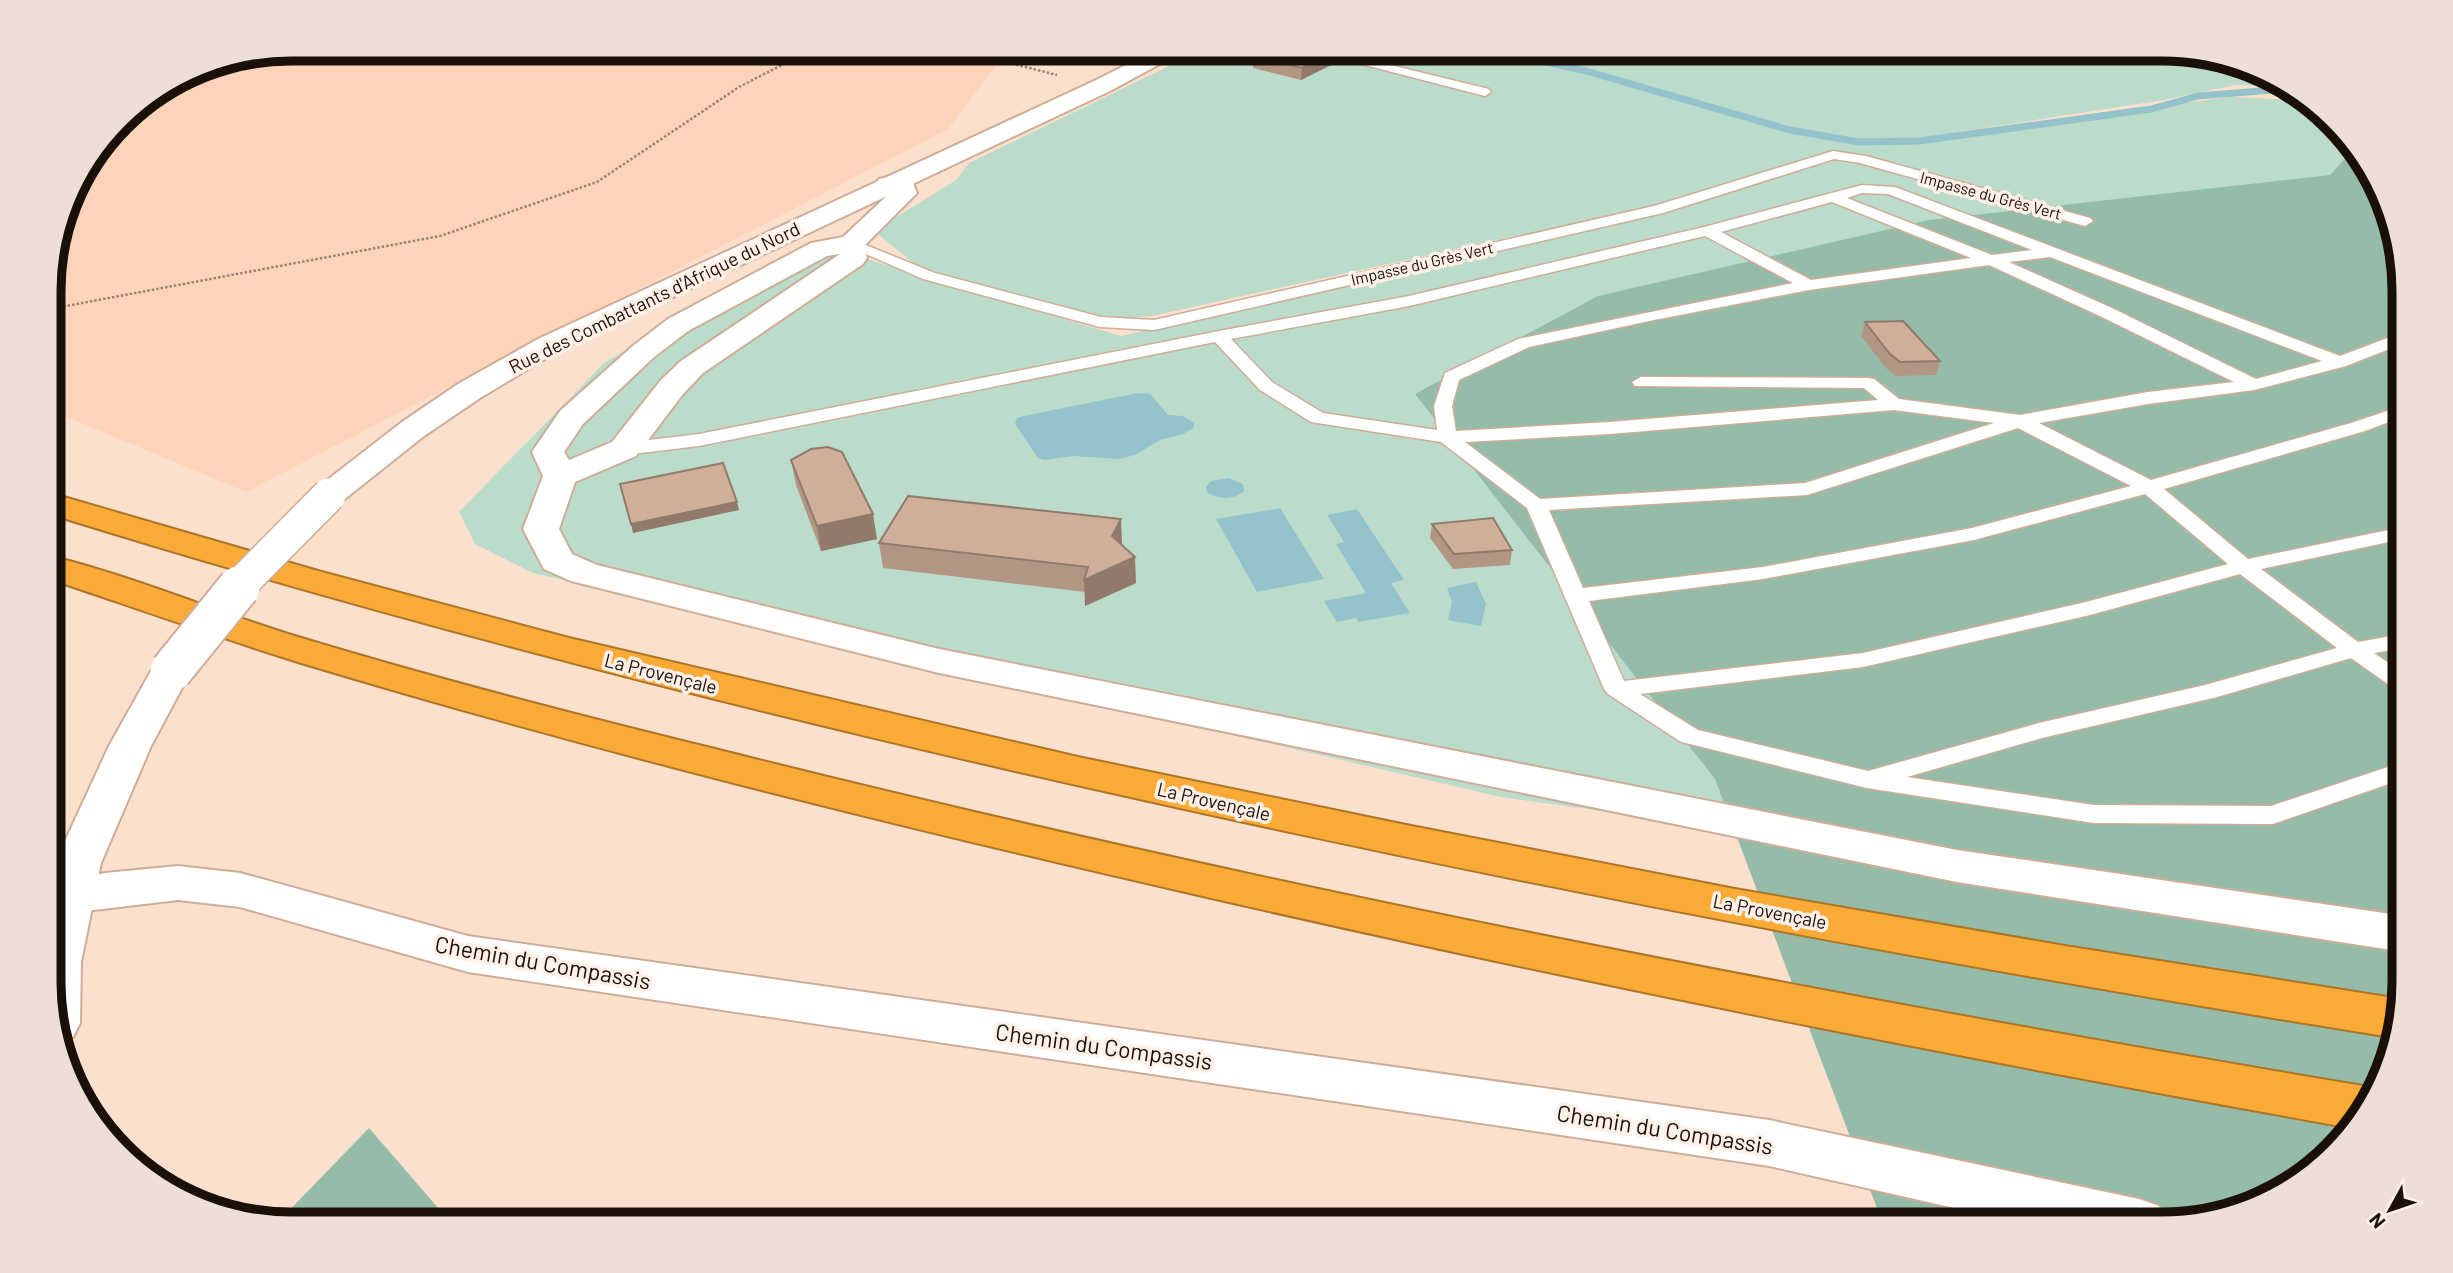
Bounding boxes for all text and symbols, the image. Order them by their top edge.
street label: Impasse du Grès Vert [1918,167,2064,223]
street label: Rue des Combattants d'Afrique du Nord [505,216,803,378]
street label: Impasse du Grès Vert [1349,237,1495,289]
street label: La Provençale [602,648,720,698]
street label: La Provençale [1155,777,1273,825]
street label: La Provençale [1711,889,1829,933]
street label: Chemin du Compassis [433,929,653,995]
street label: Chemin du Compassis [994,1017,1214,1075]
street label: Chemin du Compassis [1555,1098,1775,1160]
north arrow [2355,1175,2425,1245]
text: N [2364,1209,2389,1233]

